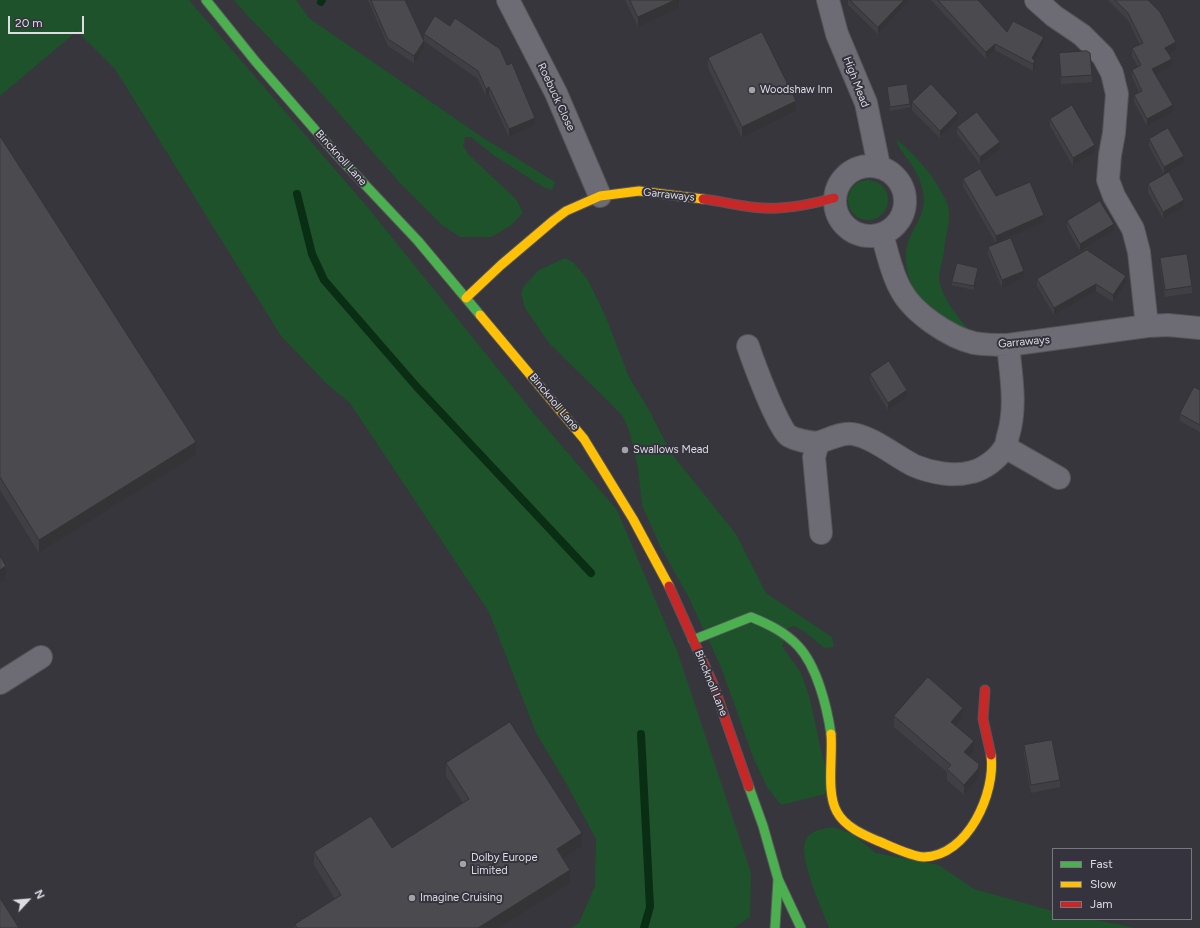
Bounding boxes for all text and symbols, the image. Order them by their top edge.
scale bar [10,8,86,34]
text: 20 m [15,16,43,30]
street label: High Mead [840,55,872,109]
street label: Roebuck Close [534,61,578,133]
place label: Woodshaw Inn [760,83,833,97]
marker: Woodshaw Inn [747,85,757,95]
street label: Bincknoll Lane [313,127,369,189]
street label: Garraways [643,186,695,204]
street label: Garraways [998,333,1050,351]
street label: Bincknoll Lane [526,371,582,433]
place label: Swallows Mead [633,443,709,457]
marker: Swallows Mead [620,445,630,455]
street label: Bincknoll Lane [692,648,730,718]
legend [1052,848,1192,920]
place label: Dolby Europe Limited [471,851,537,877]
text: Fast [1090,857,1113,871]
marker: Dolby Europe Limited [458,859,468,869]
text: Slow [1090,877,1116,891]
north arrow [8,880,48,920]
text: N [32,888,47,901]
place label: Imagine Cruising [420,891,502,905]
marker: Imagine Cruising [407,893,417,903]
text: Jam [1090,897,1113,911]

